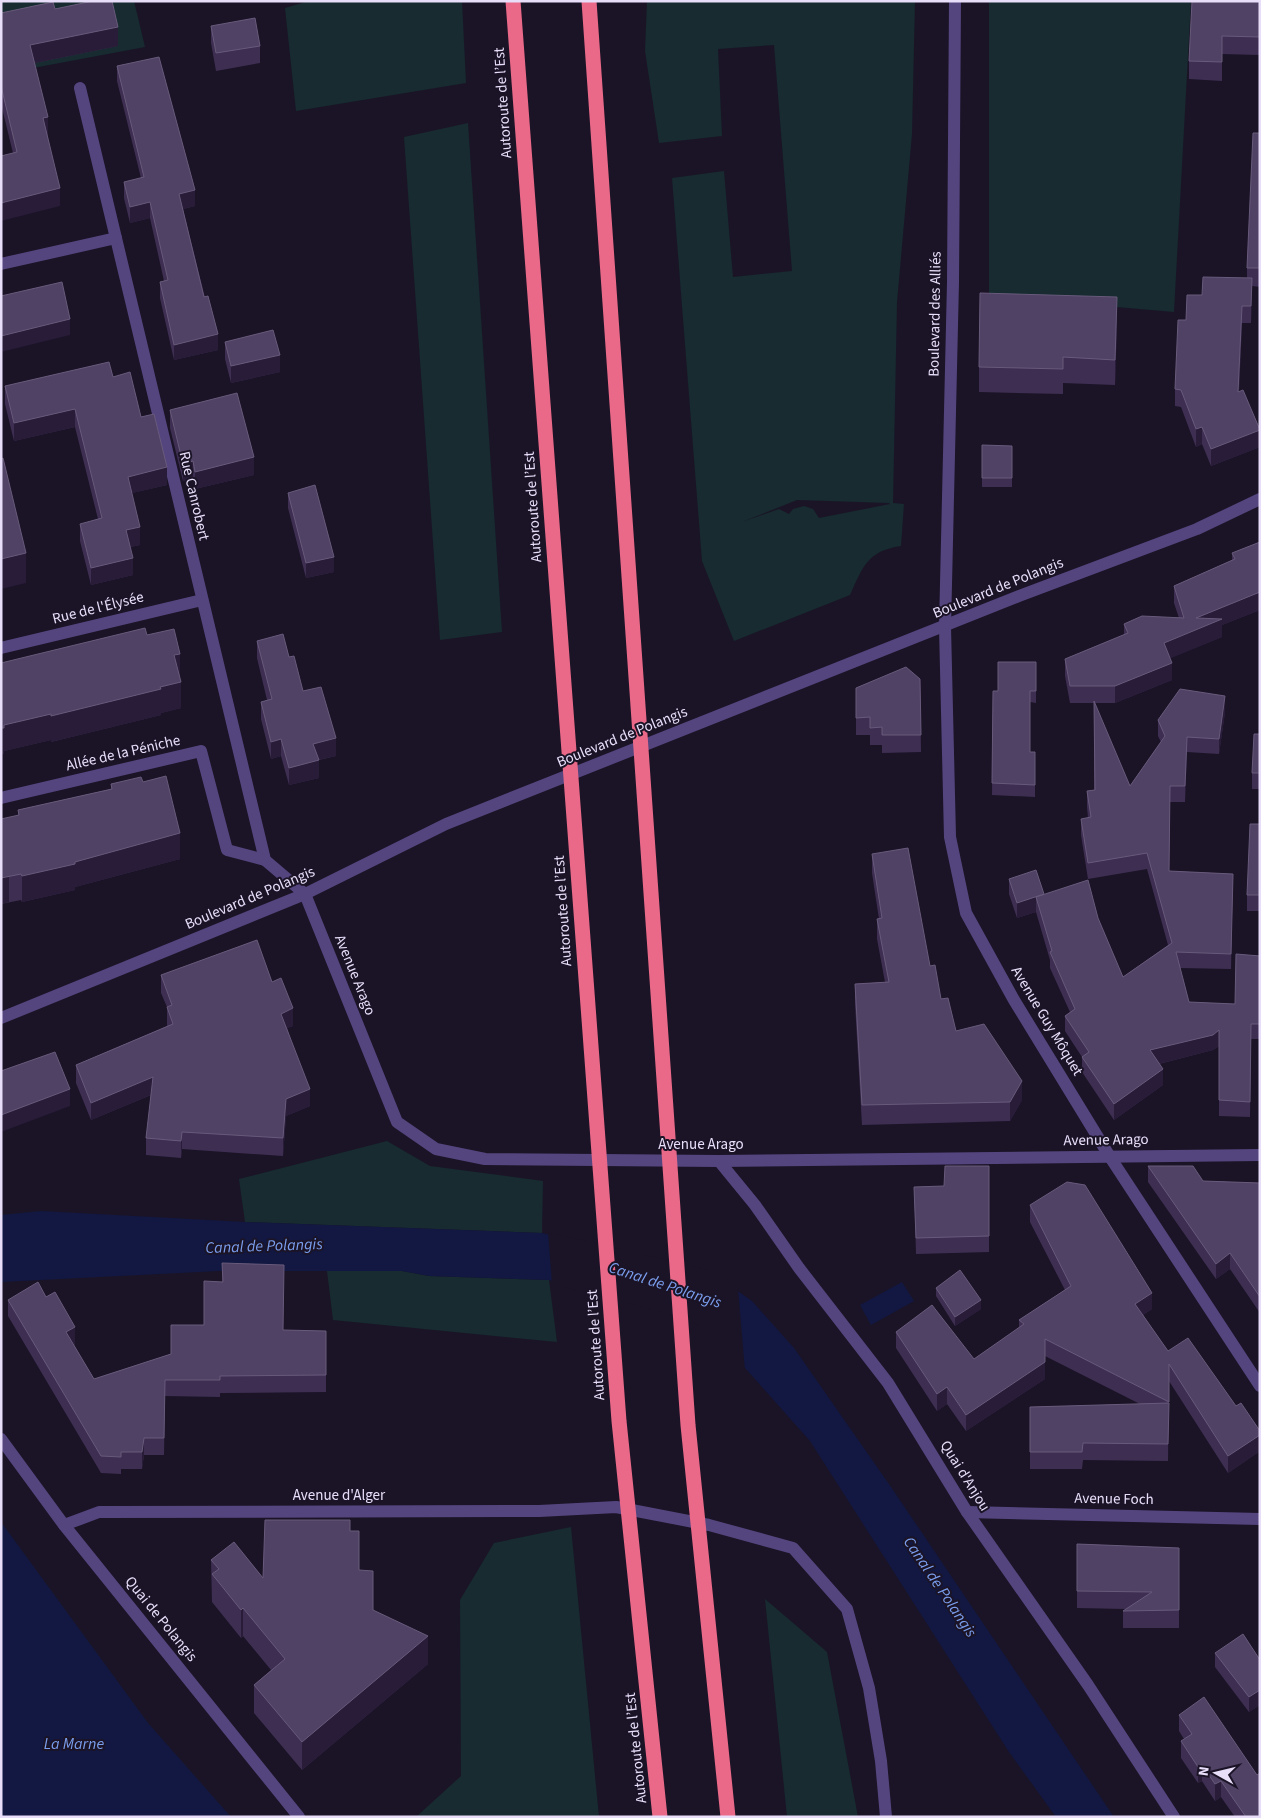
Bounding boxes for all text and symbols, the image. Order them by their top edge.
street label: Autoroute de l’Est [489,47,517,159]
street label: Boulevard des Alliés [923,251,947,377]
street label: Rue Canrobert [174,449,214,543]
street label: Autoroute de l’Est [519,451,547,563]
street label: Boulevard de Polangis [930,552,1066,624]
street label: Rue de l'Élysée [50,587,146,629]
street label: Boulevard de Polangis [554,701,690,773]
street label: Allée de la Péniche [64,730,182,776]
street label: Autoroute de l’Est [549,855,577,967]
street label: Boulevard de Polangis [182,861,318,935]
street label: Avenue Arago [329,932,381,1018]
street label: Avenue Guy Môquet [1006,962,1088,1080]
street label: Avenue Arago [1063,1129,1149,1151]
street label: Avenue Arago [658,1134,744,1155]
water label: Canal de Polangis [205,1233,324,1259]
water label: Canal de Polangis [606,1256,725,1314]
street label: Autoroute de l’Est [582,1289,610,1401]
street label: Quai d'Anjou [935,1437,995,1515]
street label: Avenue d'Alger [293,1485,386,1506]
street label: Avenue Foch [1074,1488,1154,1510]
water label: Canal de Polangis [898,1532,982,1642]
street label: Quai de Polangis [120,1572,202,1666]
street label: Autoroute de l’Est [620,1692,652,1804]
water label: La Marne [44,1733,104,1755]
north arrow [1191,1748,1241,1798]
text: N [1194,1765,1215,1777]

